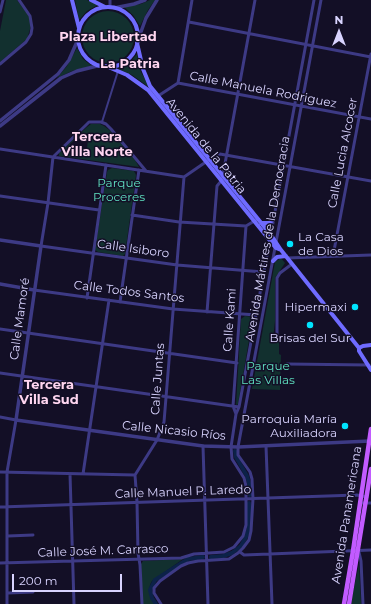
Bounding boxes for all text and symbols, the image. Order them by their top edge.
north arrow [319,12,359,52]
text: N [335,13,343,27]
district label: Plaza Libertad [59,29,157,45]
district label: La Patria [100,56,160,72]
street label: Calle Manuela Rodriguez [188,69,338,111]
street label: Avenida de la Patria [163,95,249,197]
street label: Calle Lucia Alcocer [325,97,361,209]
district label: Tercera Villa Norte [61,129,133,160]
street label: Avenida Mártires de la Democracia [243,135,293,343]
park label: Parque Proceres [93,176,145,204]
place label: La Casa de Dios [298,230,344,258]
street label: Calle Isiboro [96,237,170,261]
marker: La Casa de Dios [285,239,295,249]
street label: Calle Mamoré [7,277,33,361]
street label: Calle Todos Santos [73,278,185,306]
street label: Calle Kami [221,288,239,352]
place label: Hipermaxi [284,300,347,314]
marker: Hipermaxi [350,302,360,312]
marker: Brisas del Sur [305,320,315,330]
place label: Brisas del Sur [270,331,350,345]
street label: Calle Juntas [148,343,168,415]
park label: Parque Las Villas [241,359,295,387]
district label: Tercera Villa Sud [19,377,79,408]
place label: Parroquia María Auxiliadora [241,412,337,440]
street label: Calle Nicasio Ríos [121,418,227,444]
marker: Parroquia María Auxiliadora [340,421,350,431]
street label: Avenida Panamericana [329,445,365,585]
street label: Calle Manuel P. Laredo [115,482,251,502]
street label: Calle José M. Carrasco [37,542,169,560]
scale bar [14,566,124,592]
text: 200 m [19,573,58,588]

